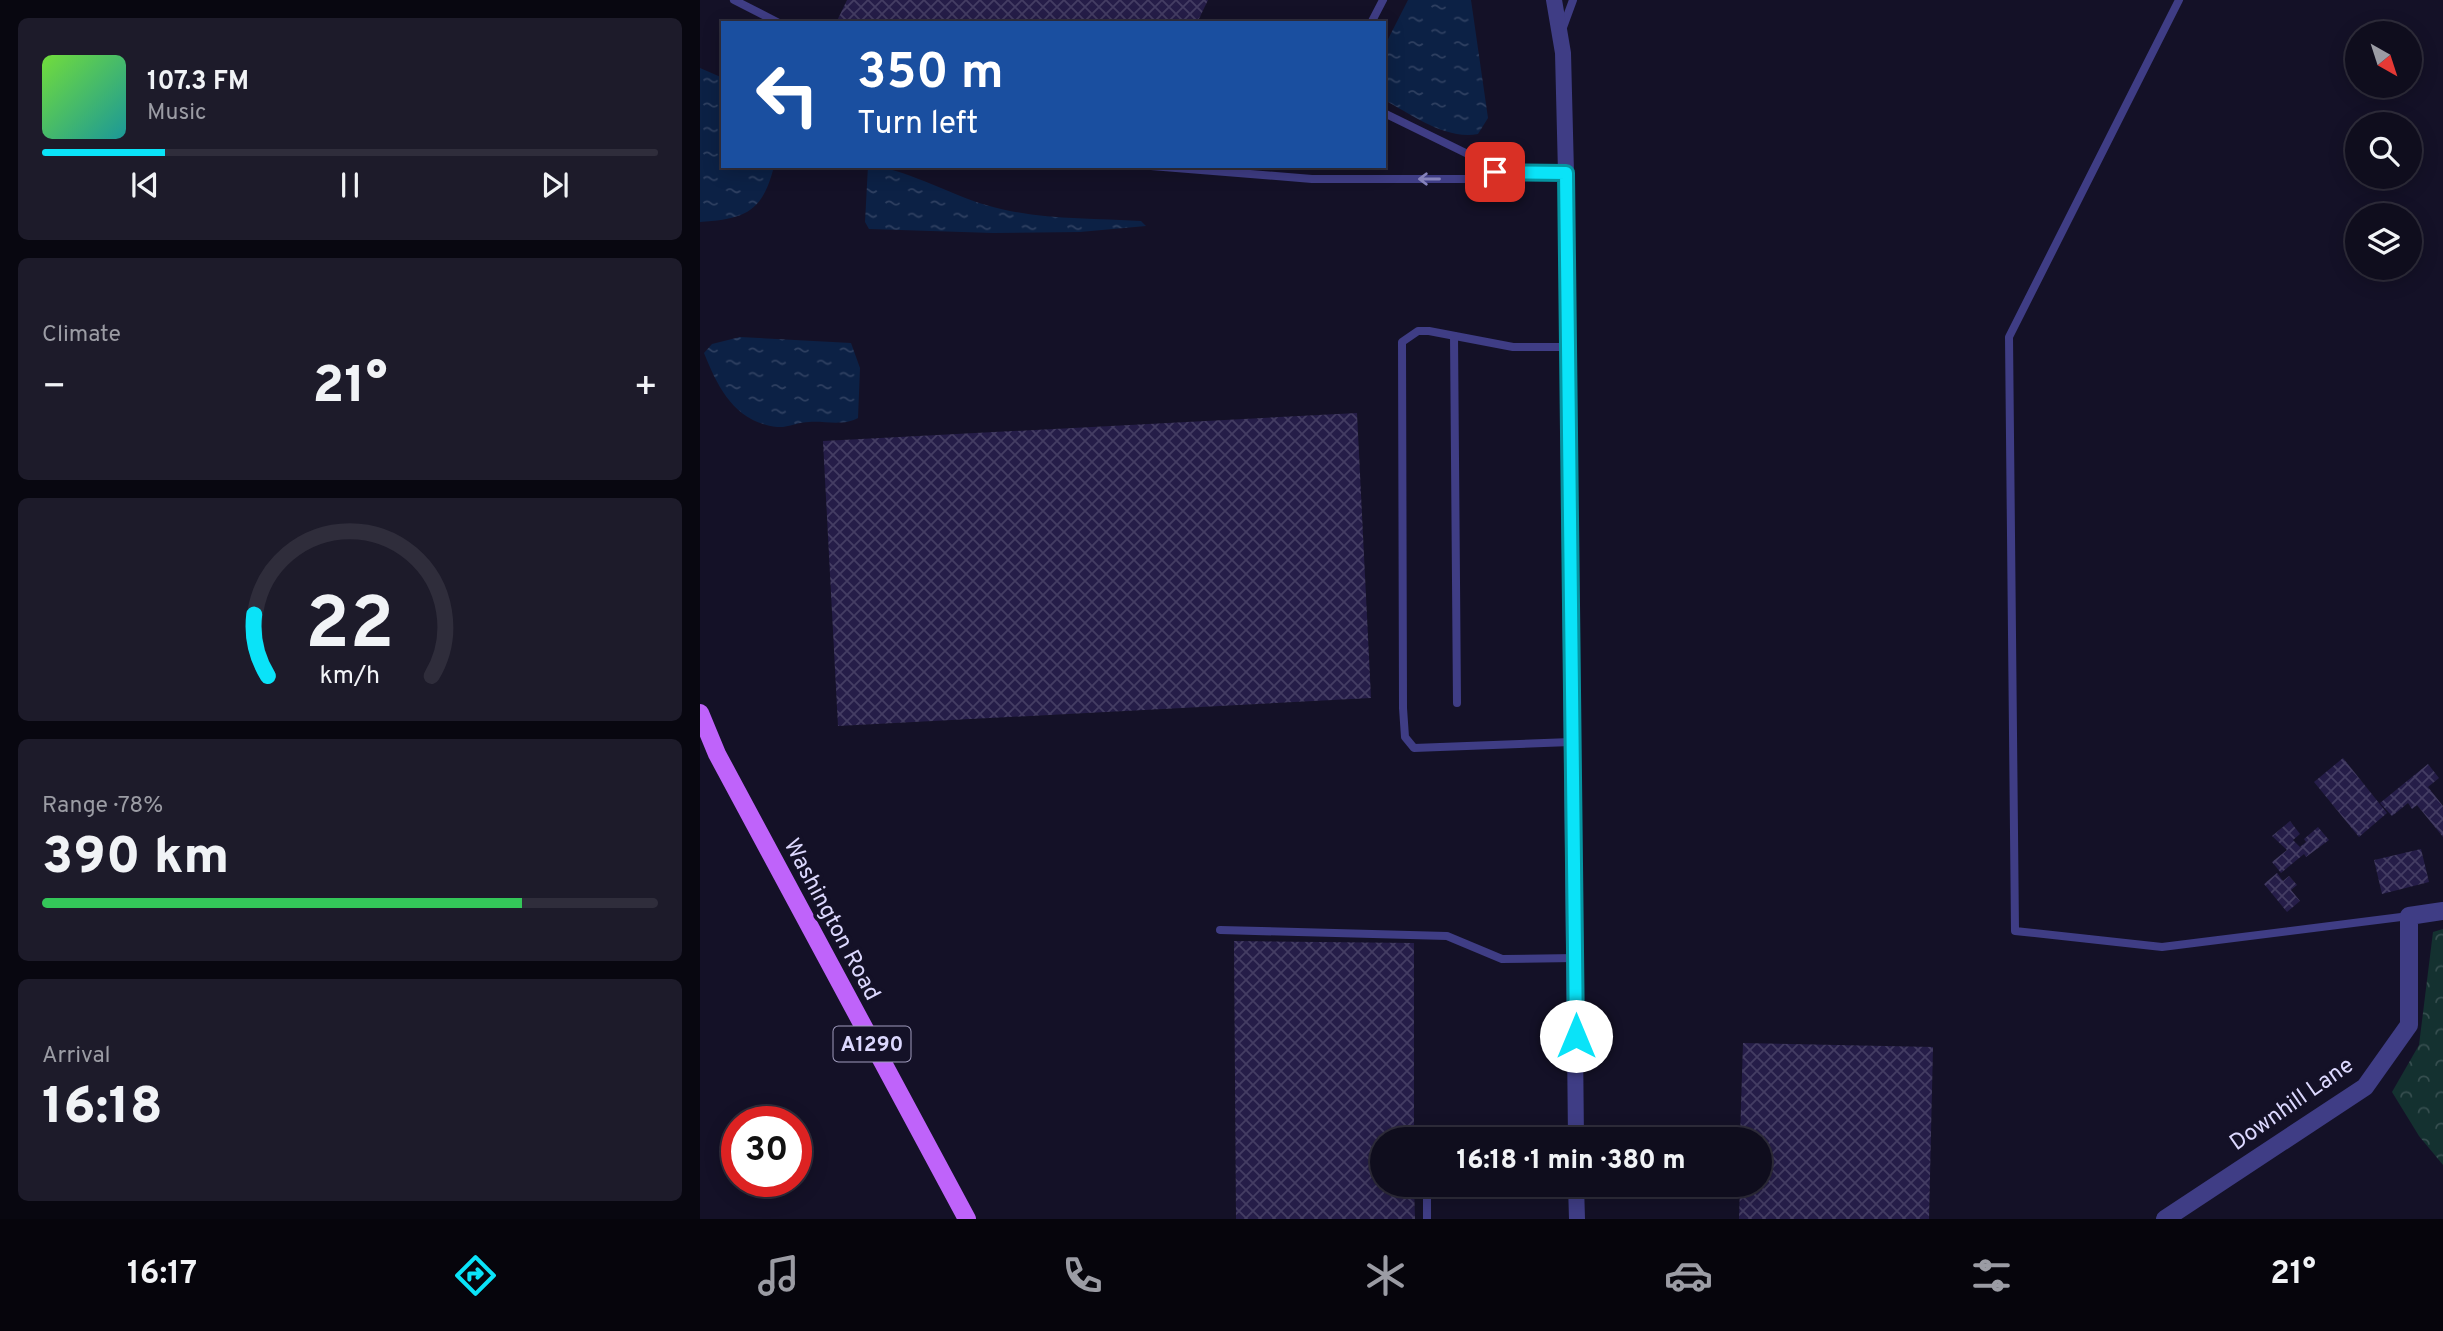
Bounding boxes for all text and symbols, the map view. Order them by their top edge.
north arrow [2345,21,2422,98]
map controls [2345,21,2422,280]
text: 350 m [857,44,1004,106]
icon: left [742,49,833,140]
text: 107.3 FM [147,66,249,99]
text: Music [147,99,207,128]
text: Turn left [857,105,978,145]
button: search [2345,112,2422,189]
pin [1465,142,1525,202]
icon: arrive [1476,153,1514,191]
icon: previous [126,166,164,204]
icon: pause [331,166,369,204]
icon: next [536,166,574,204]
one-way arrow [1418,173,1441,186]
button: layers [2345,203,2422,280]
text: Climate [42,321,121,350]
text: 21° [313,355,387,421]
text: − [42,364,67,413]
text: + [633,364,658,413]
text: 22 [305,582,395,674]
text: km/h [320,660,380,692]
text: Range · 78% [42,792,163,821]
text: 390 km [42,826,229,892]
street label: Washington Road [776,834,886,1006]
position arrow [1539,999,1613,1073]
road number: A1290 [834,1026,910,1062]
text: Arrival [42,1042,111,1071]
street label: Downhill Lane [2225,1052,2360,1158]
text: 16:18 [42,1076,163,1142]
speed limit sign: 30 [721,1106,812,1197]
text: 16:18 · 1 min · 380 m [1457,1145,1685,1178]
icon: directions [451,1251,500,1300]
icon: music [754,1251,803,1300]
icon: phone [1058,1251,1107,1300]
icon: climate [1361,1251,1410,1300]
icon: car [1664,1251,1713,1300]
icon: filters [1967,1251,2016,1300]
text: 16:17 [127,1255,197,1295]
text: 21° [2270,1255,2316,1295]

